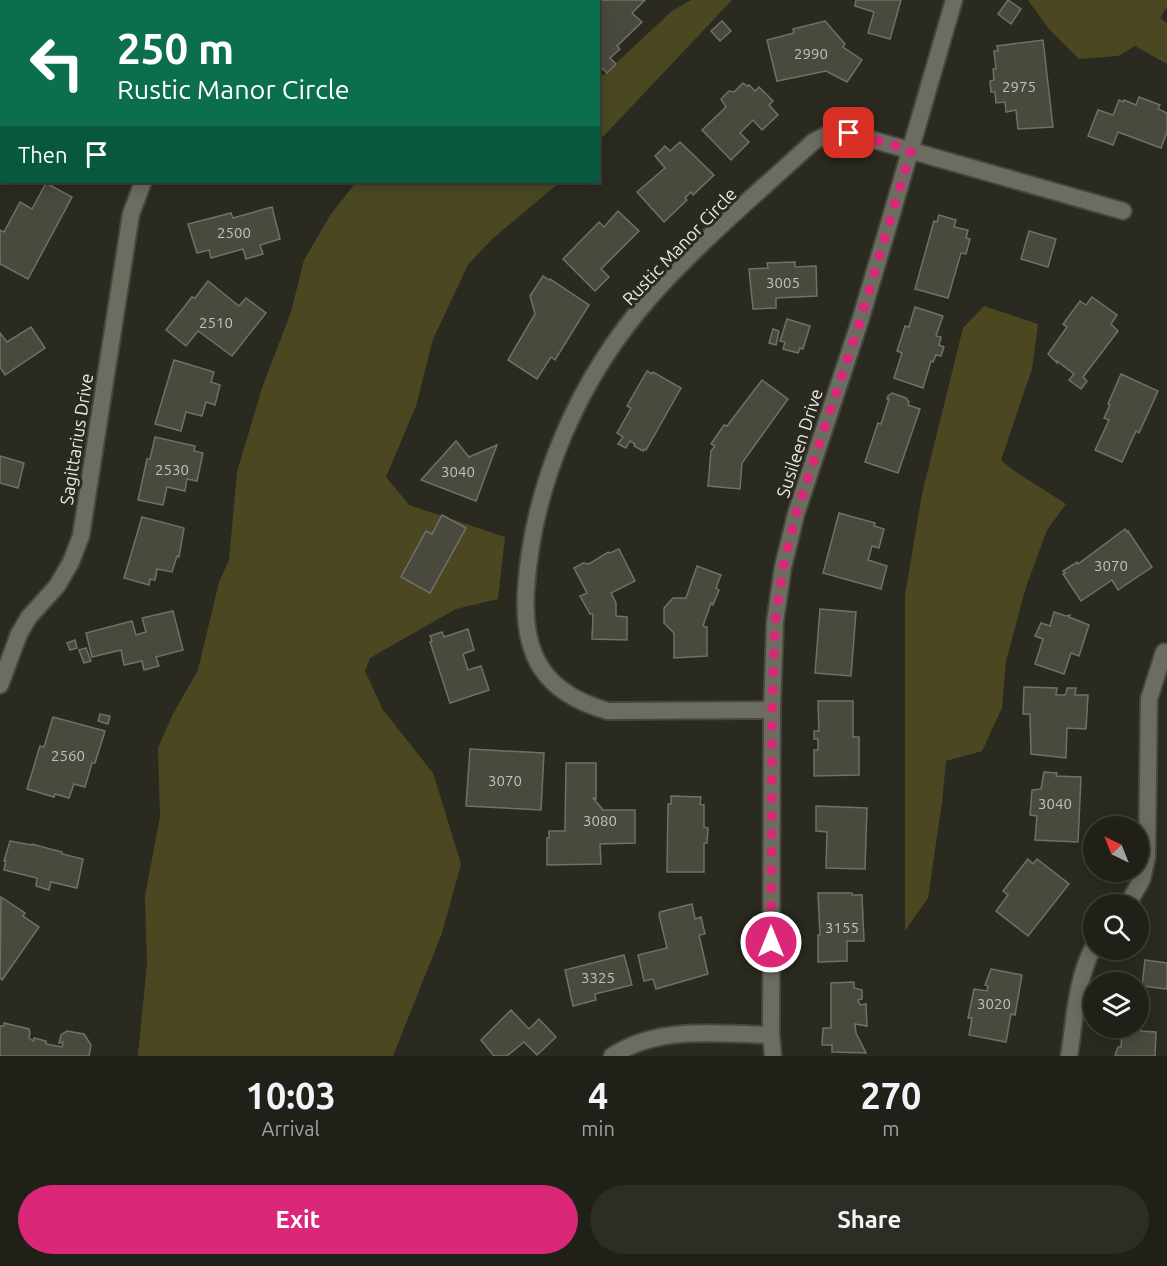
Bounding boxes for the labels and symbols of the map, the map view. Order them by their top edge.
house number: 2990 [794,45,828,62]
house number: 2975 [1002,78,1036,95]
pin [823,107,874,158]
street label: Rustic Manor Circle [618,183,740,309]
house number: 2500 [217,224,251,241]
house number: 3005 [766,274,800,291]
house number: 2510 [199,314,233,331]
street label: Sagittarius Drive [56,372,96,506]
street label: Susileen Drive [772,386,826,500]
house number: 2530 [155,461,189,478]
house number: 3040 [441,463,475,480]
house number: 3070 [1094,557,1128,574]
house number: 2560 [51,747,85,764]
house number: 3070 [488,772,522,789]
house number: 3040 [1038,795,1072,812]
house number: 3080 [583,812,617,829]
north arrow [1083,816,1149,882]
position arrow [739,910,803,974]
house number: 3155 [825,919,859,936]
house number: 3325 [581,969,615,986]
house number: 3020 [977,995,1011,1012]

